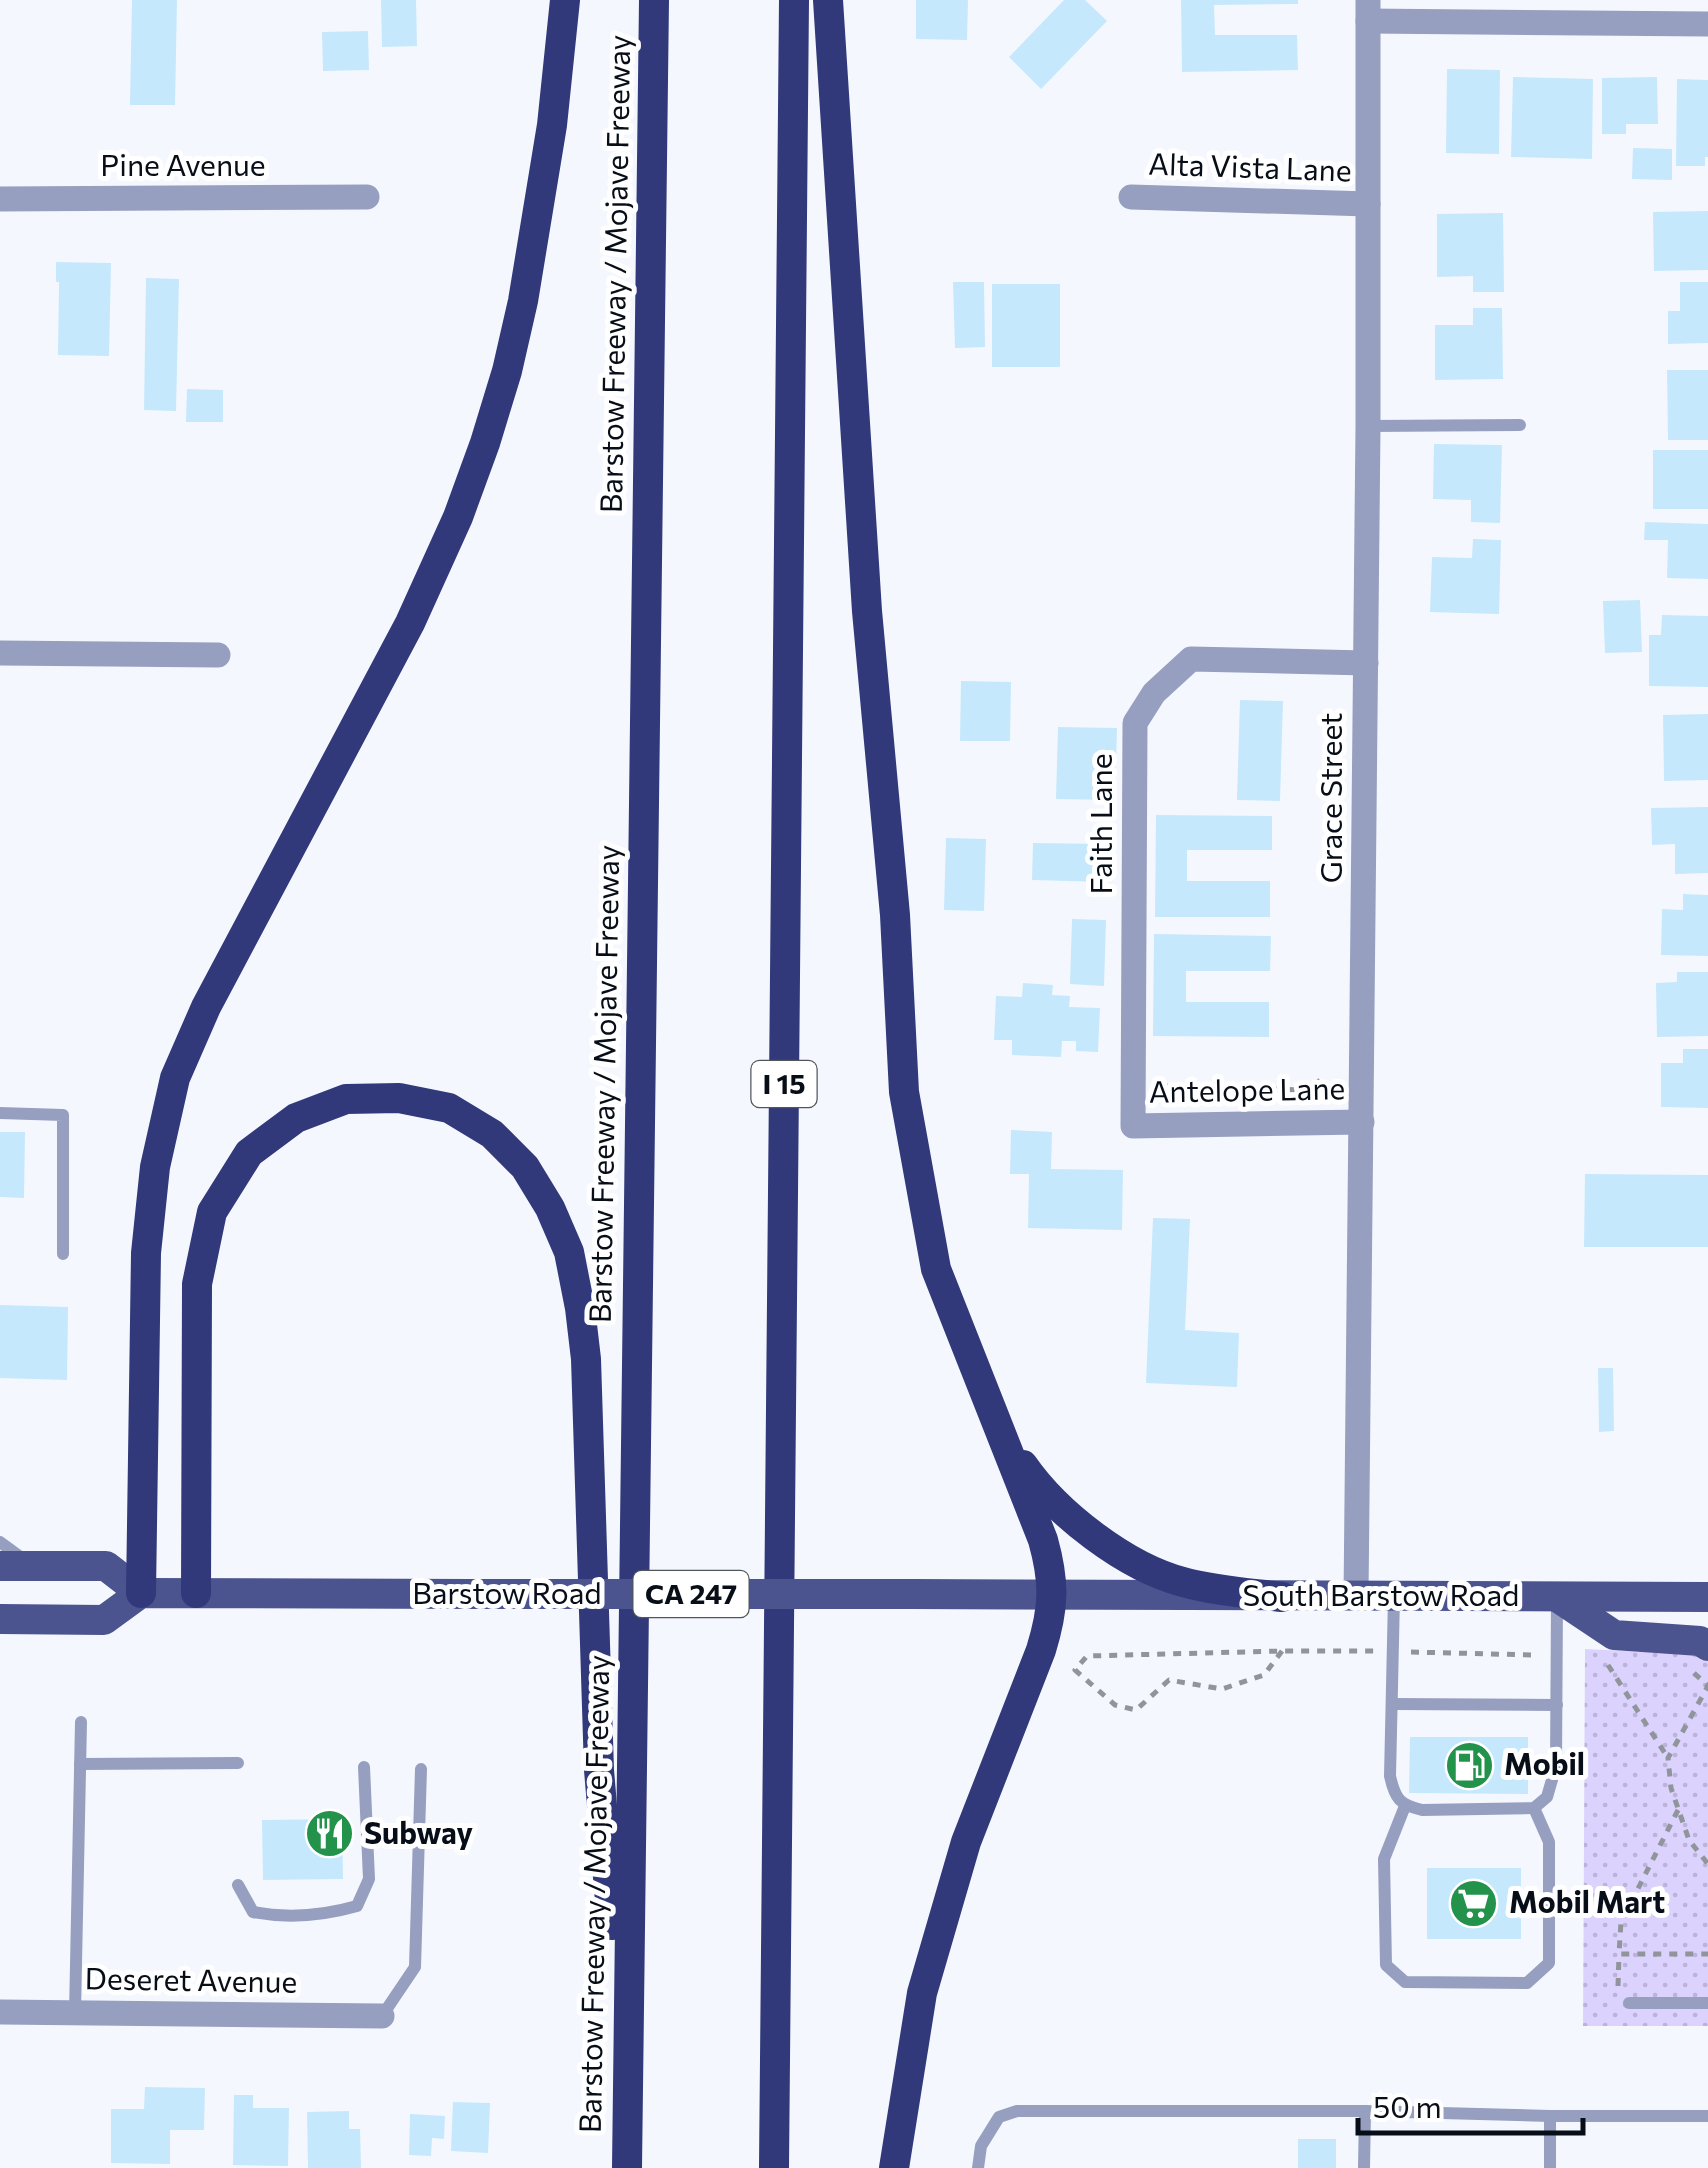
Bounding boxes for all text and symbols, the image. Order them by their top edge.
street label: Barstow Freeway / Mojave Freeway [591,34,636,513]
street label: Alta Vista Lane [1148,143,1352,188]
street label: Pine Avenue [100,145,266,182]
street label: Grace Street [1311,713,1348,883]
street label: Faith Lane [1081,753,1118,895]
street label: Barstow Freeway / Mojave Freeway [580,844,625,1323]
road number: I 15 [752,1061,816,1107]
street label: Antelope Lane [1148,1068,1346,1109]
road number: CA 247 [634,1571,748,1617]
street label: Barstow Road [412,1573,602,1610]
street label: South Barstow Road [1243,1575,1519,1612]
street label: Barstow Freeway / Mojave Freeway [570,1654,615,2133]
fuel station icon: Mobil [1443,1739,1495,1791]
place label: Mobil [1504,1744,1585,1781]
restaurant icon: Subway [303,1808,355,1860]
place label: Subway [364,1813,473,1850]
supermarket icon: Mobil Mart [1448,1877,1500,1929]
place label: Mobil Mart [1509,1882,1665,1919]
street label: Deseret Avenue [84,1958,298,1999]
scale bar [1358,2073,1583,2135]
text: 50 m [1373,2087,1442,2124]

